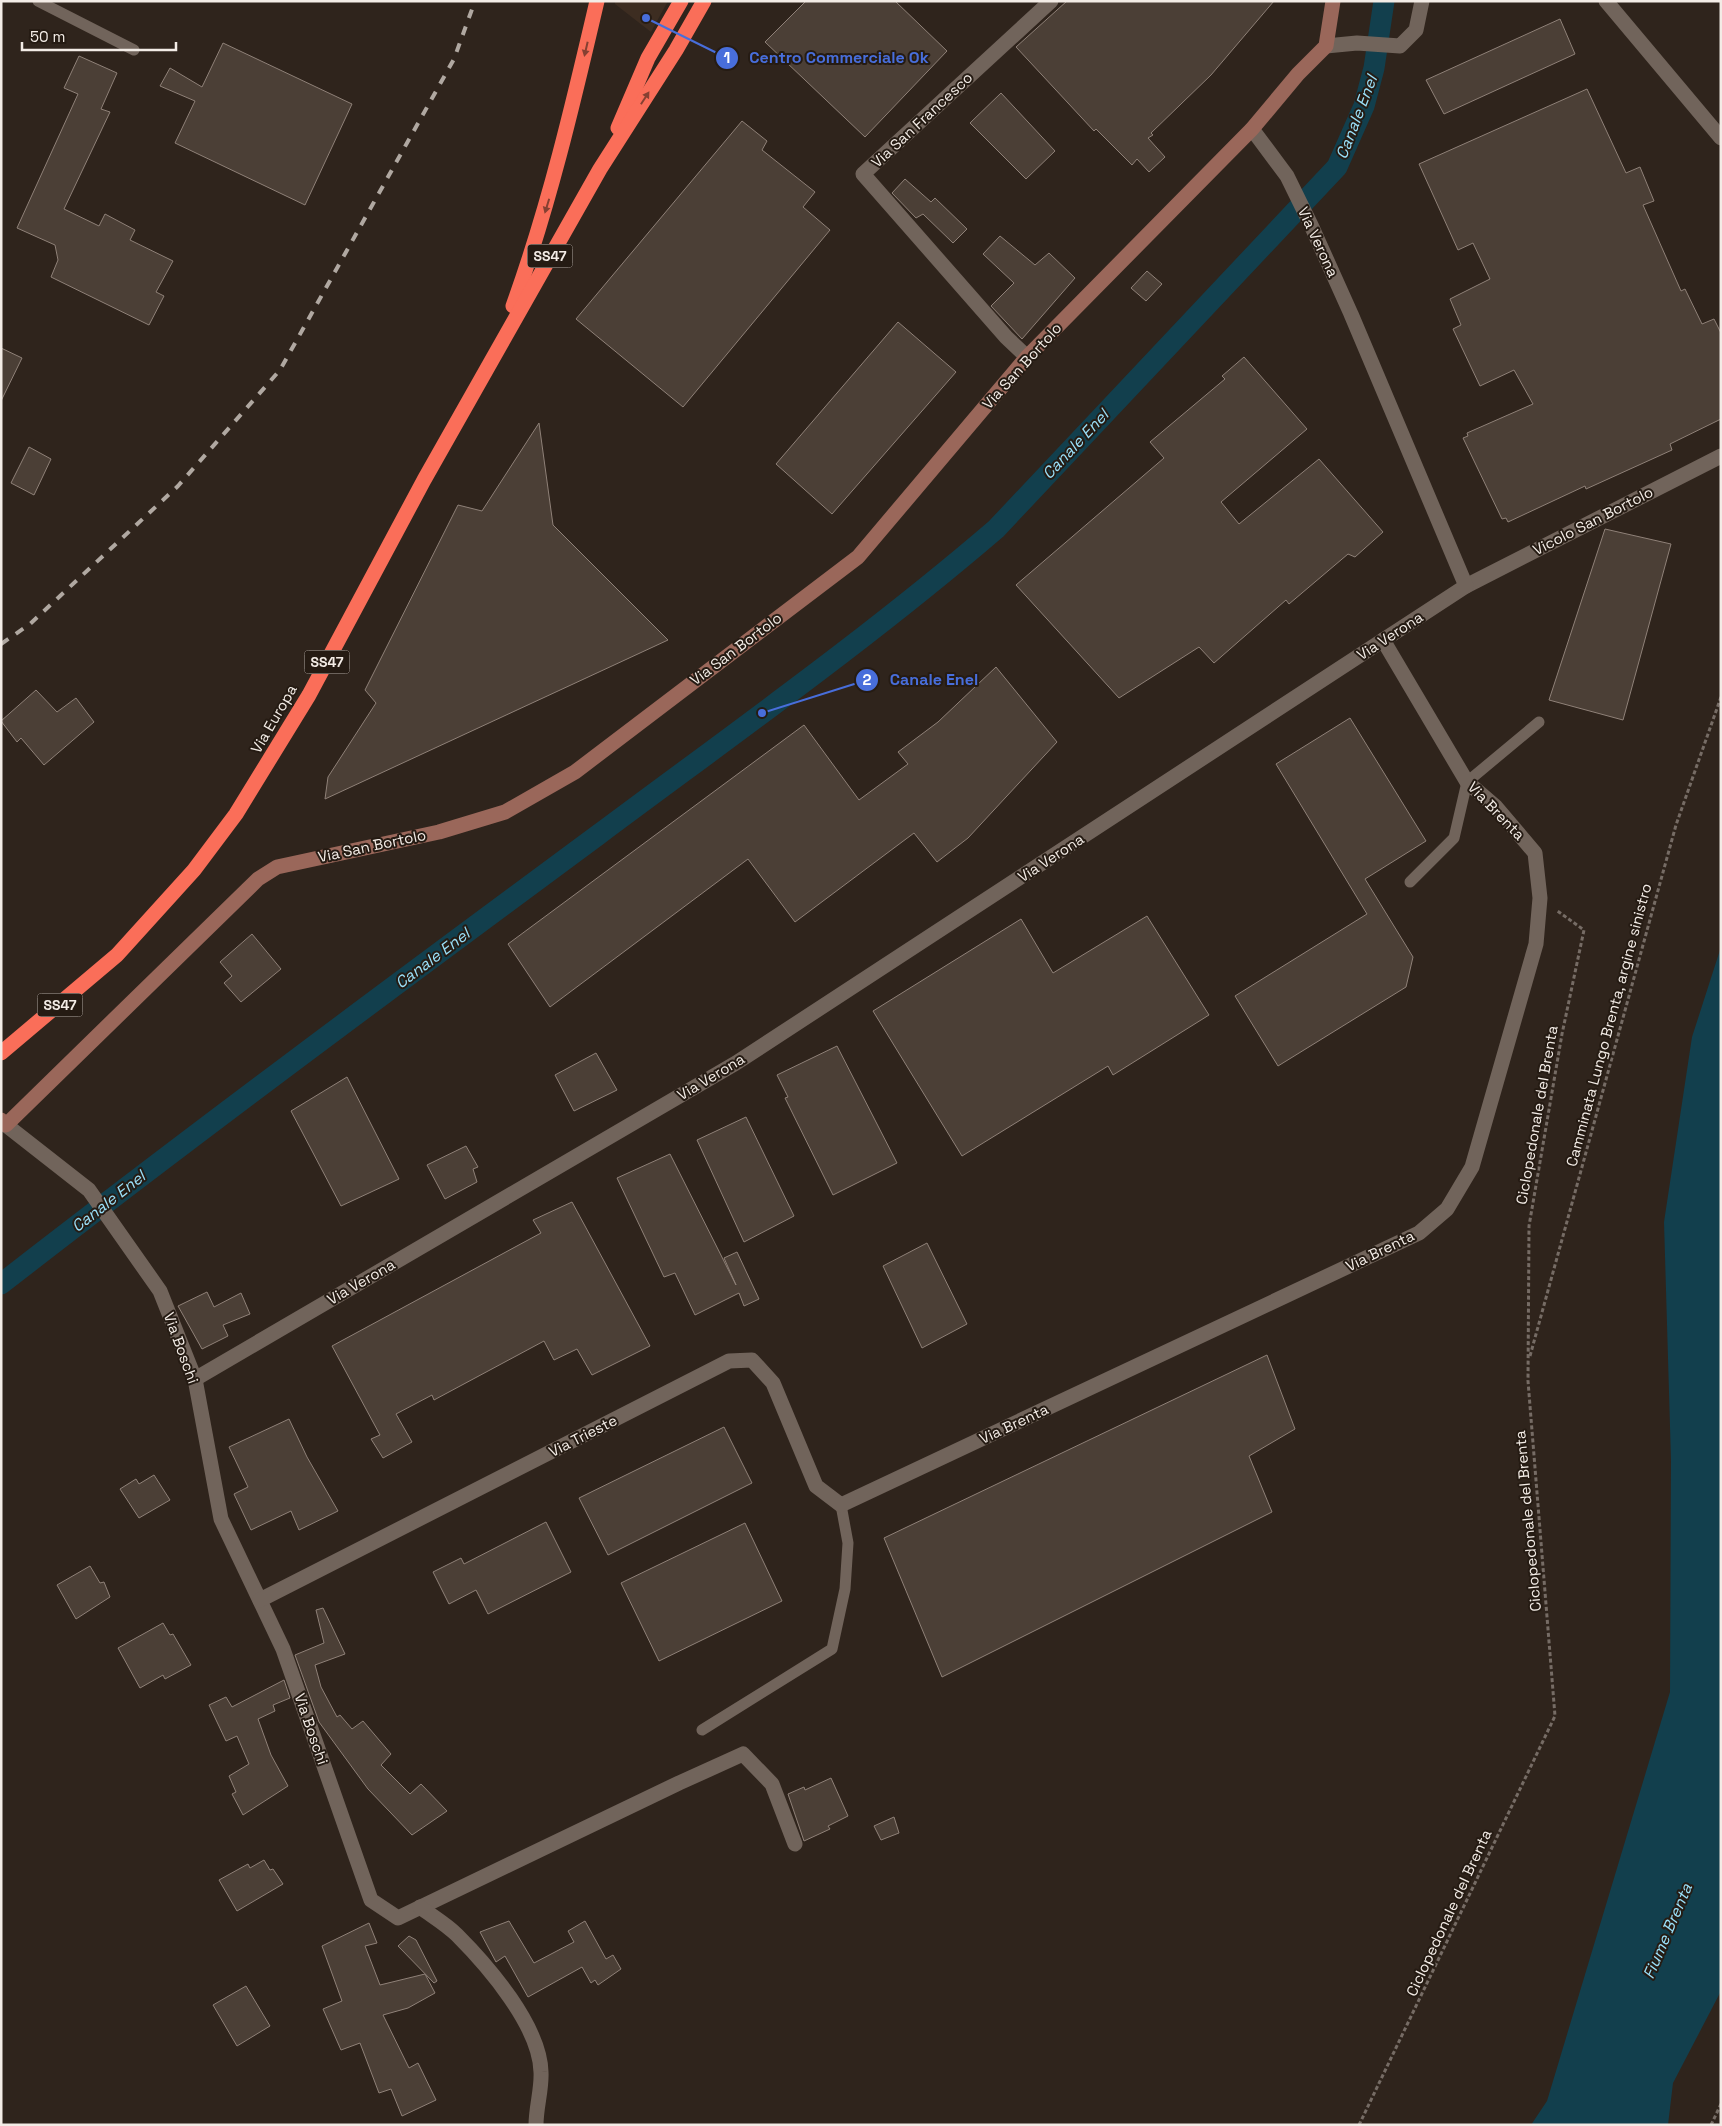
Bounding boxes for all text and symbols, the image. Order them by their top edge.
scale bar [22,20,176,52]
text: 50 m [30,27,65,46]
one-way arrow [582,41,590,56]
callout: Centro Commerciale Ok [715,42,939,73]
text: Centro Commerciale Ok [749,47,929,68]
text: 1 [724,48,730,67]
street label: Via San Francesco [867,68,976,171]
water label: Canale Enel [1331,70,1383,162]
one-way arrow [641,92,650,105]
one-way arrow [542,199,550,214]
street label: Via Verona [1294,204,1343,280]
road number: SS47 [528,245,572,268]
street label: Via San Bortolo [978,318,1065,413]
water label: Canale Enel [1038,403,1115,484]
street label: Vicolo San Bortolo [1529,482,1656,559]
street label: Via Verona [1353,607,1427,664]
street label: Via San Bortolo [686,608,785,689]
road number: SS47 [304,650,350,674]
callout: Canale Enel [855,664,988,695]
text: Canale Enel [890,669,978,690]
text: 2 [863,670,872,689]
street label: Via Europa [246,681,301,756]
street label: Via Brenta [1464,777,1529,844]
street label: Via San Bortolo [316,825,428,866]
street label: Via Verona [1014,829,1088,886]
street label: Camminata Lungo Brenta, argine sinistro [1561,881,1656,1169]
water label: Canale Enel [391,922,475,993]
road number: SS47 [38,994,82,1016]
street label: Ciclopedonale del Brenta [1511,1023,1562,1206]
street label: Via Verona [674,1049,748,1104]
water label: Canale Enel [67,1165,151,1237]
street label: Via Brenta [1342,1226,1418,1275]
street label: Via Verona [323,1254,398,1309]
street label: Via Boschi [160,1310,203,1386]
street label: Via Brenta [976,1399,1052,1448]
street label: Via Trieste [545,1410,620,1461]
street label: Ciclopedonale del Brenta [1510,1429,1545,1612]
street label: Via Boschi [290,1691,333,1767]
street label: Ciclopedonale del Brenta [1402,1826,1496,1999]
water label: Fiume Brenta [1638,1880,1697,1982]

